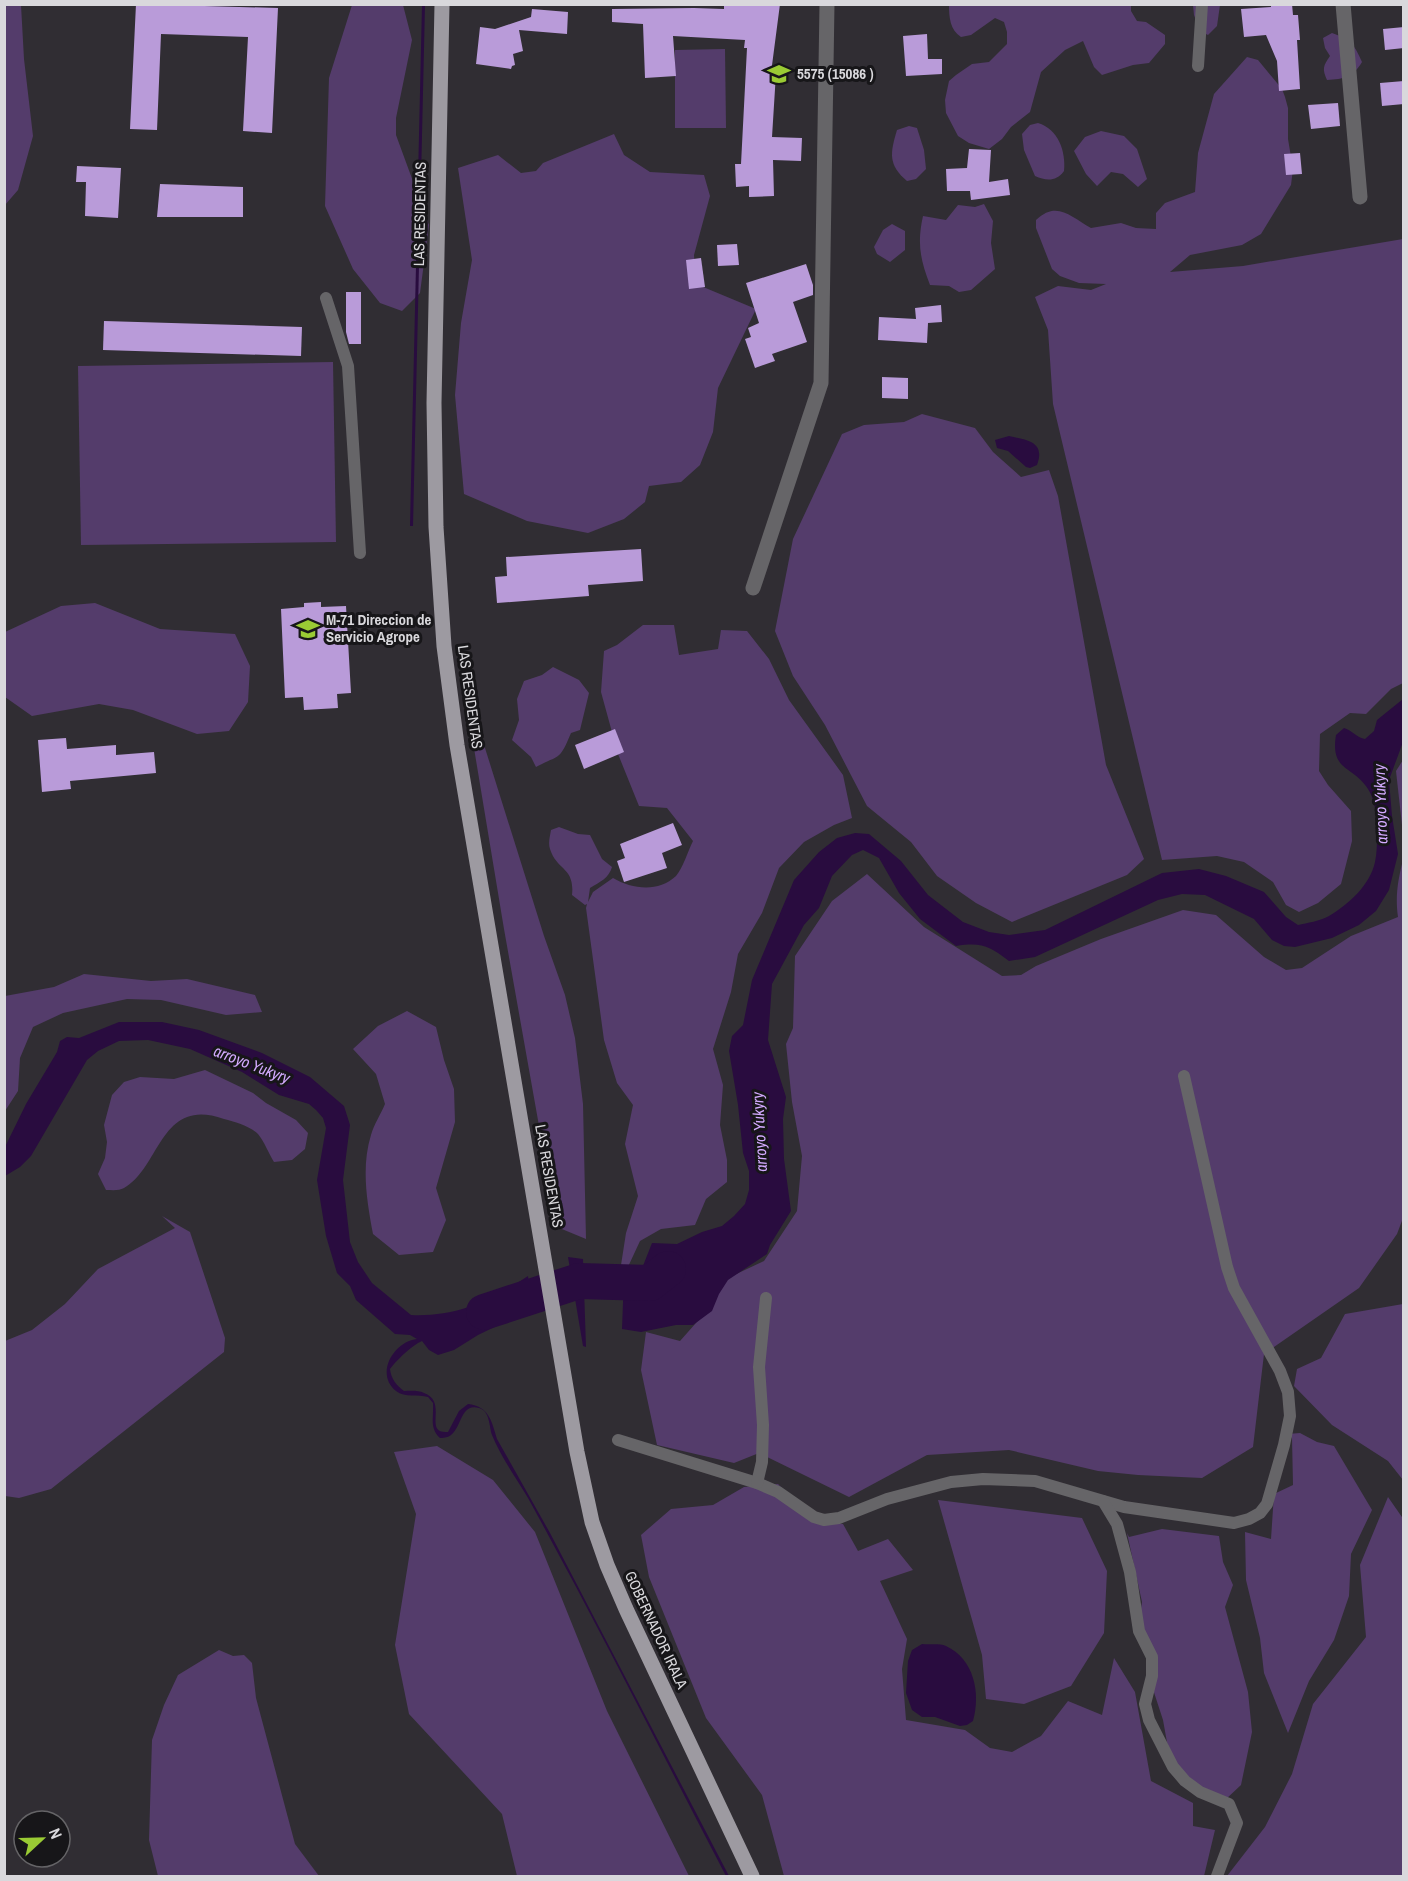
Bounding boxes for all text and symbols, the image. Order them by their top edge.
school or university icon: 5575 (15086 ) [766,61,792,87]
place label: 5575 (15086 ) [797,63,874,84]
street label: LAS RESIDENTAS [408,162,431,266]
place label: M-71 Direccion de Servicio Agrope [326,609,431,647]
school or university icon: M-71 Direccion de Servicio Agrope [295,616,321,642]
street label: LAS RESIDENTAS [453,644,488,750]
water label: arroyo Yukyry [1368,762,1392,844]
water label: arroyo Yukyry [211,1039,295,1089]
water label: arroyo Yukyry [746,1090,772,1172]
street label: LAS RESIDENTAS [530,1123,569,1229]
street label: GOBERNADOR IRALA [620,1567,693,1693]
north arrow [12,1809,72,1869]
text: N [44,1825,68,1842]

